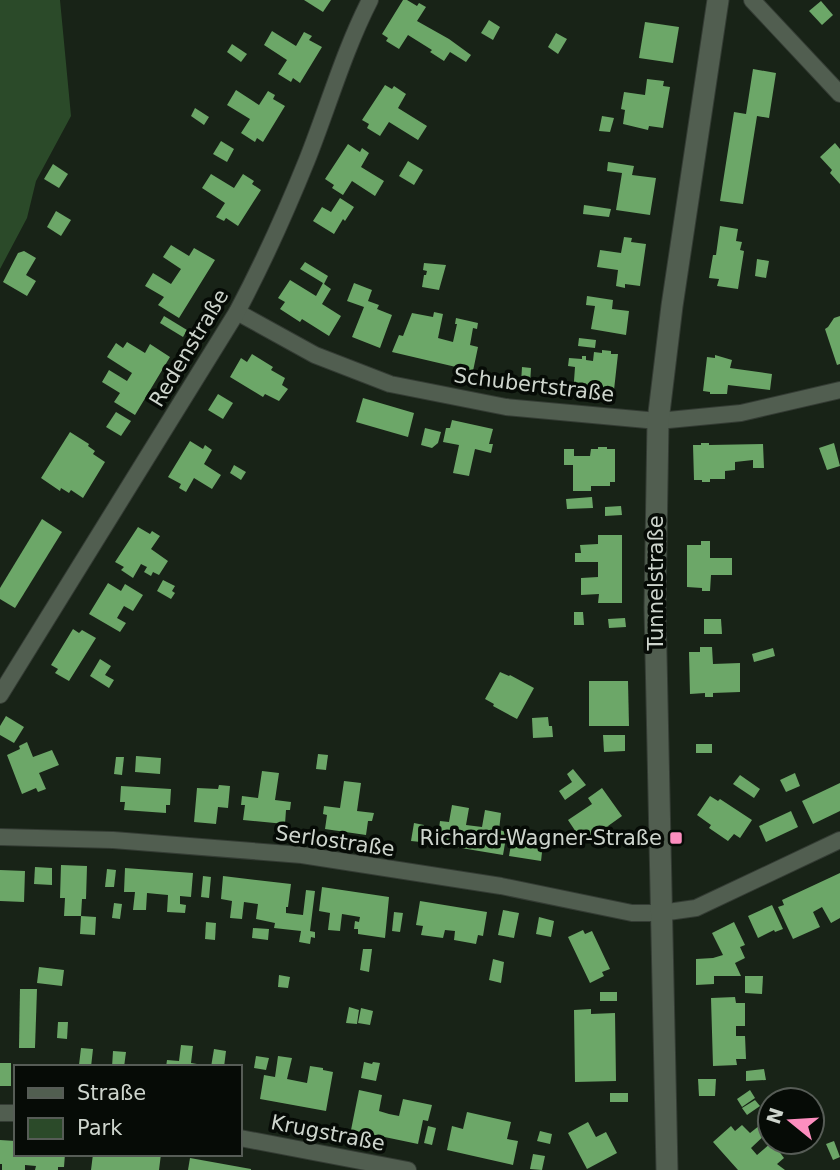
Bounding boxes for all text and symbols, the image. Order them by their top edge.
street label: Redenstraße [144,285,234,411]
street label: Schubertstraße [452,363,616,407]
street label: Tunnelstraße [644,515,668,652]
street label: Serlostraße [274,821,396,861]
place label: Richard-Wagner-Straße [420,826,662,850]
marker: Richard-Wagner-Straße [668,830,684,846]
legend [14,1065,242,1156]
text: Straße [77,1081,146,1105]
north arrow [756,1086,826,1156]
text: N [762,1105,788,1127]
street label: Krugstraße [269,1110,387,1156]
text: Park [77,1116,123,1140]

